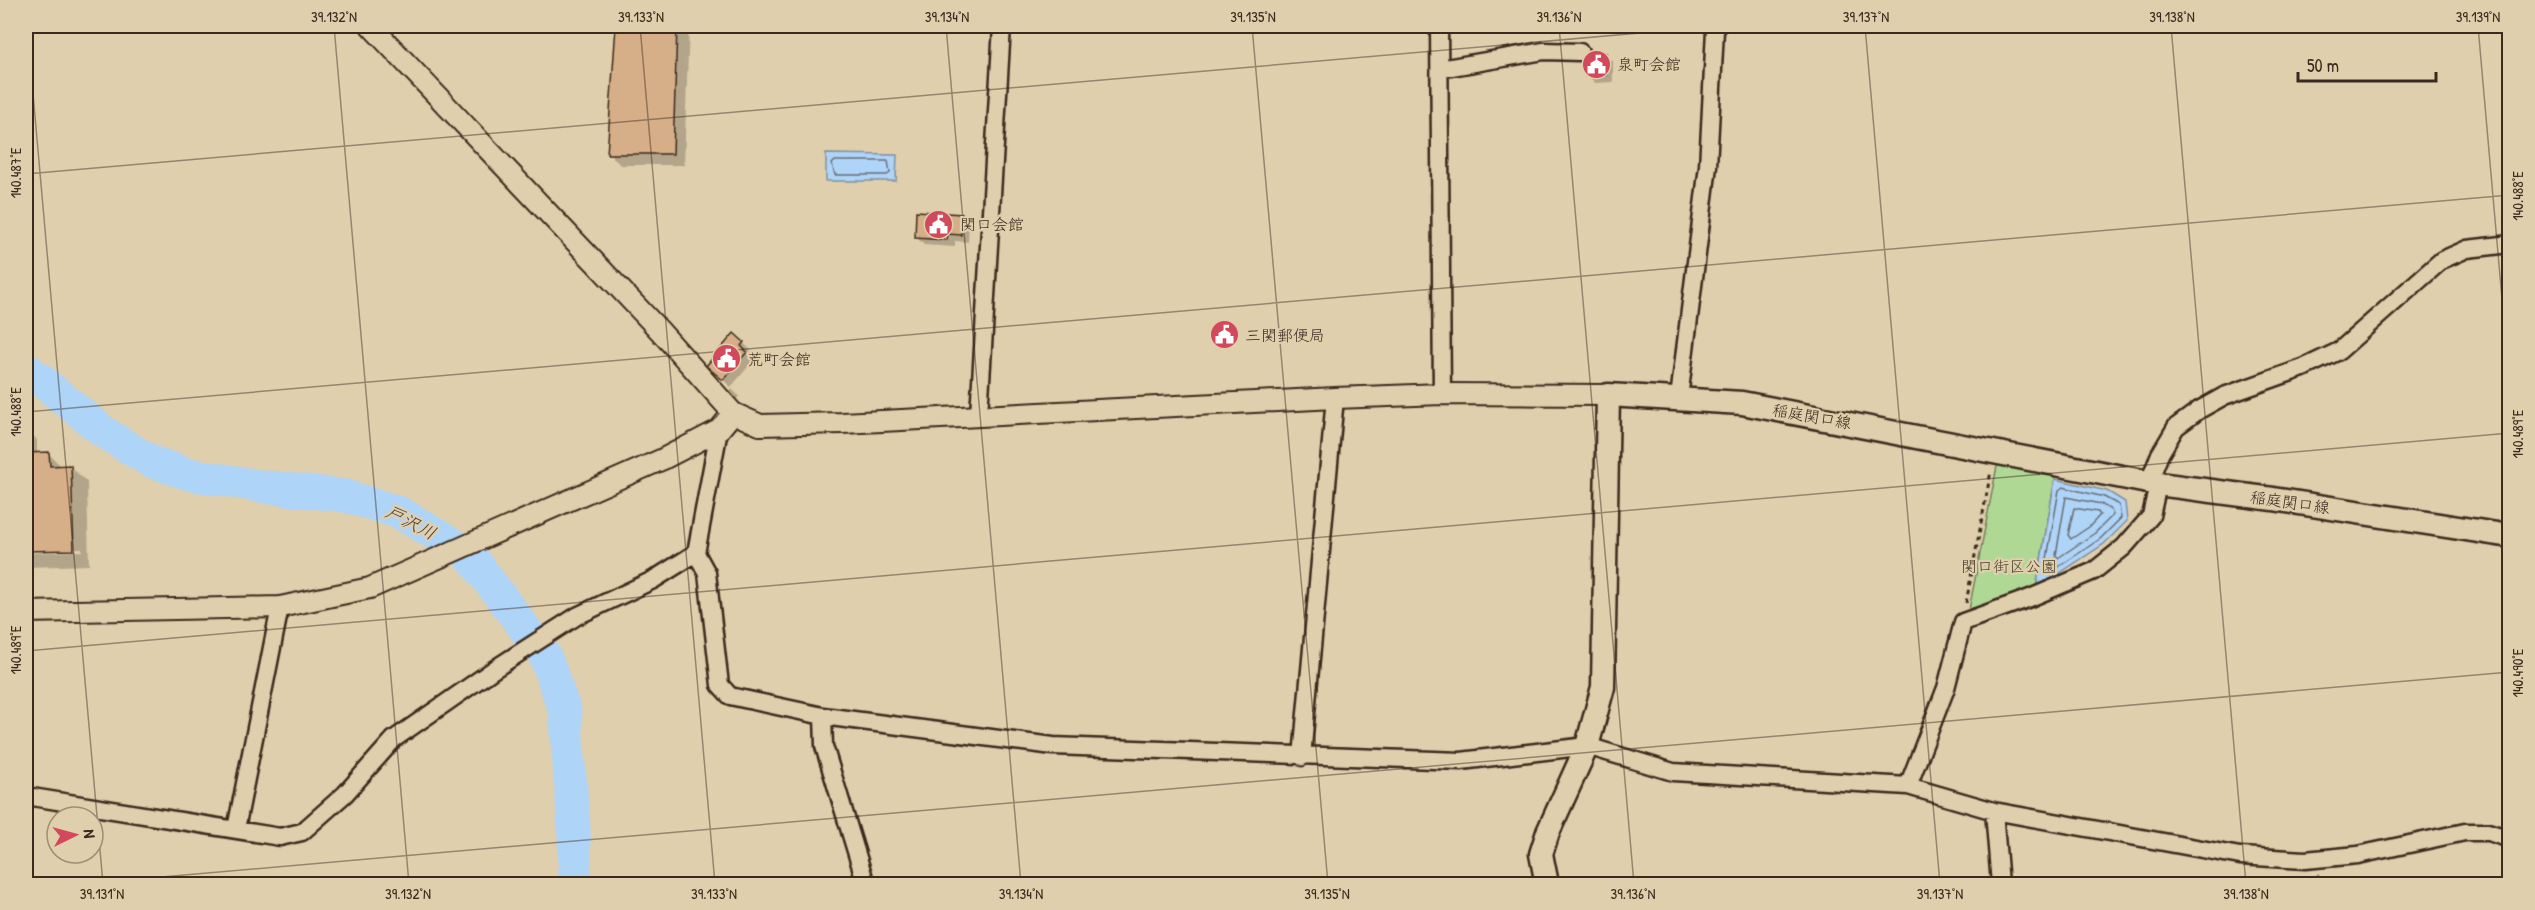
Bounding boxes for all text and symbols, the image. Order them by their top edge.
text: 39.132°N [311,6,357,27]
text: 39.133°N [618,6,664,27]
text: 39.134°N [925,6,969,27]
text: 39.135°N [1230,6,1276,27]
text: 39.136°N [1536,6,1582,27]
text: 39.137°N [1843,6,1889,27]
text: 39.138°N [2149,6,2195,27]
text: 39.139°N [2456,6,2500,27]
scale bar [2298,45,2436,83]
public building icon: 泉町会館 [1580,48,1612,80]
place label: 泉町会館 [1617,53,1681,75]
text: 50 m [2307,53,2339,78]
text: 140.487°E [5,147,26,198]
text: 140.488°E [2507,171,2528,221]
public building icon: 関口会館 [923,208,955,240]
place label: 関口会館 [960,213,1024,235]
public building icon: 三関郵便局 [1208,319,1240,351]
place label: 三関郵便局 [1245,324,1325,346]
public building icon: 荒町会館 [710,343,742,375]
place label: 荒町会館 [747,348,811,370]
text: 140.488°E [5,387,26,437]
street label: 稲庭関口線 [1771,398,1853,434]
text: 140.489°E [2507,409,2528,458]
street label: 稲庭関口線 [2249,486,2331,518]
water label: 戸沢川 [381,499,441,545]
park label: 関口街区公園 [1961,555,2057,577]
text: 140.489°E [5,625,26,674]
text: 140.490°E [2507,648,2528,697]
north arrow [45,805,105,865]
text: N [79,828,101,839]
text: 39.131°N [80,883,124,904]
text: 39.132°N [385,883,431,904]
text: 39.133°N [691,883,737,904]
text: 39.134°N [999,883,1043,904]
text: 39.135°N [1304,883,1350,904]
text: 39.136°N [1610,883,1656,904]
text: 39.137°N [1917,883,1963,904]
text: 39.138°N [2223,883,2269,904]

